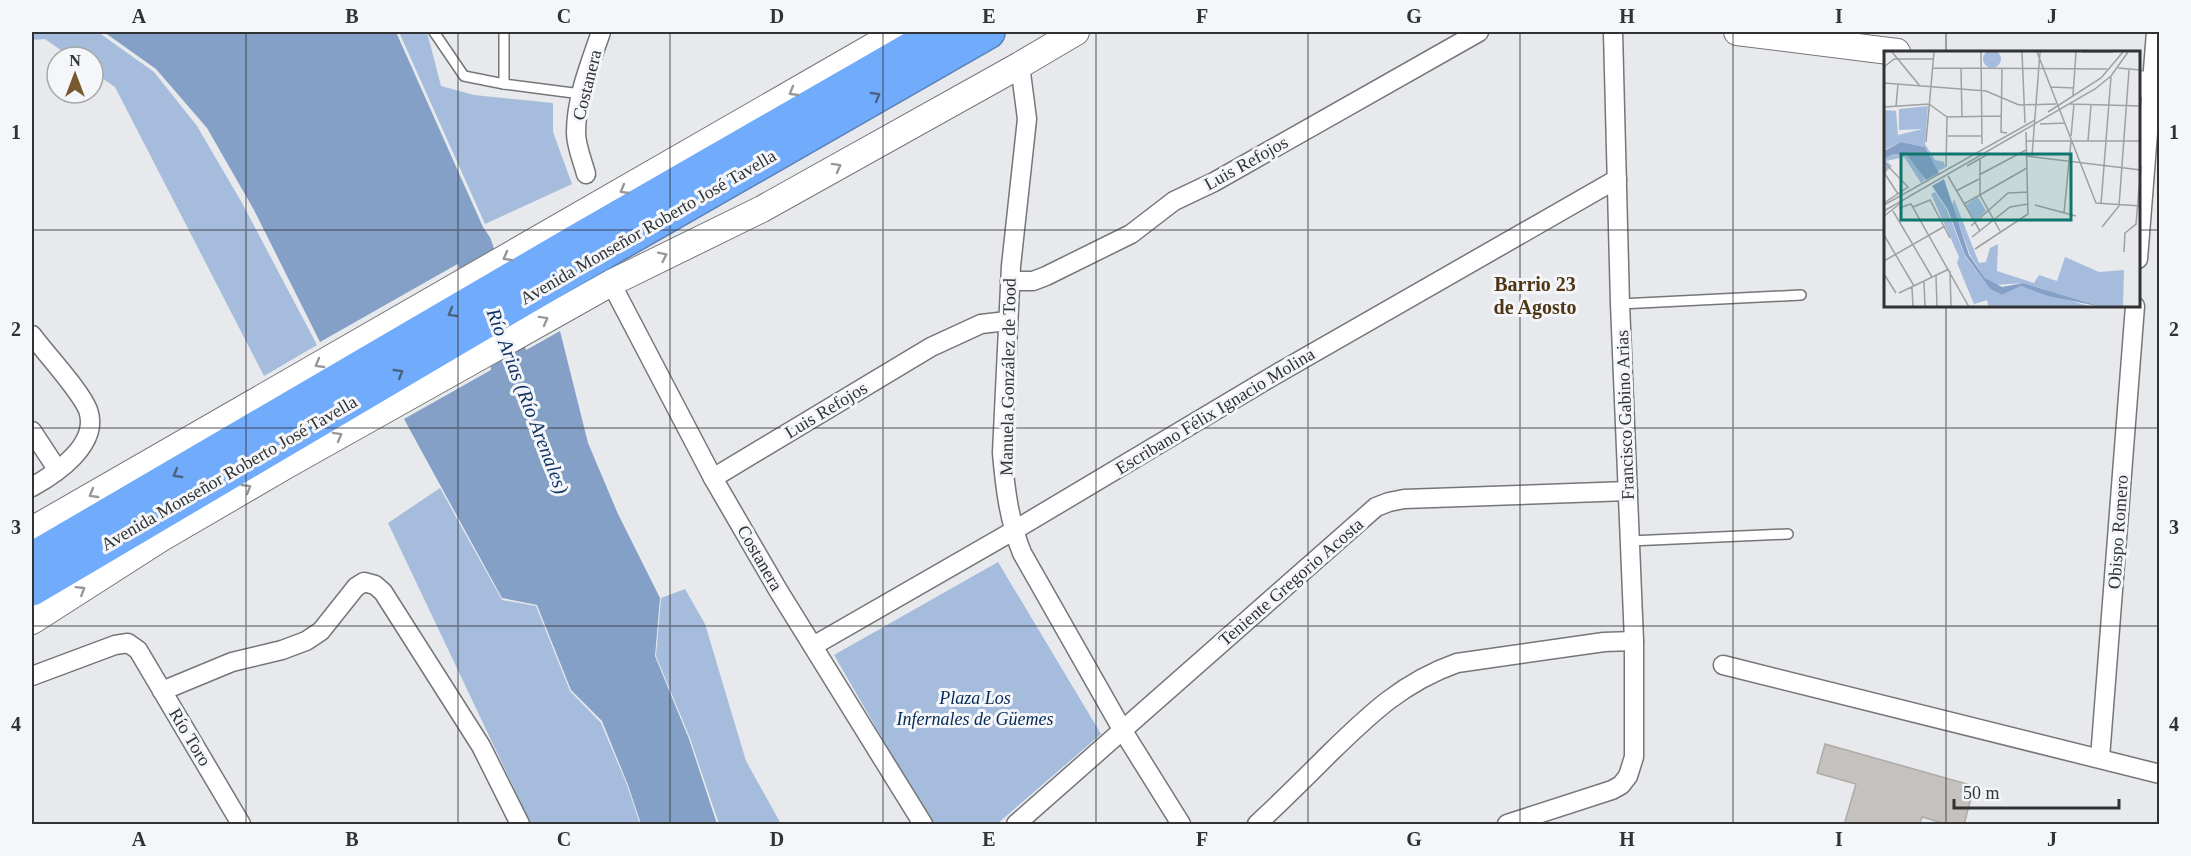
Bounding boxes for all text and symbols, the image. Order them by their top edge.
text: A [132,5,147,27]
text: B [345,5,359,27]
text: C [557,5,571,27]
text: D [770,5,784,27]
text: E [982,5,996,27]
text: F [1196,5,1208,27]
text: G [1406,5,1422,27]
text: H [1619,5,1635,27]
text: I [1835,5,1843,27]
text: J [2047,5,2057,27]
north arrow [45,45,105,105]
street label: Costanera [569,48,605,122]
inset map [1884,51,2140,308]
text: N [69,52,81,69]
one-way arrow [789,85,799,97]
one-way arrow [869,92,880,103]
text: 1 [11,121,21,143]
text: 1 [2169,121,2179,143]
street label: Luis Refojos [1201,132,1291,194]
street label: Avenida Monseñor Roberto José Tavella [517,145,779,309]
one-way arrow [831,163,841,175]
one-way arrow [620,183,630,194]
one-way arrow [503,250,513,261]
one-way arrow [657,252,668,263]
district label: Barrio 23 de Agosto [1494,273,1576,319]
street label: Manuela González de Tood [996,278,1020,476]
water label: Río Arias (Río Arenales) [481,304,574,497]
one-way arrow [447,306,458,318]
one-way arrow [538,316,549,327]
text: 2 [11,318,21,340]
text: 2 [2169,318,2179,340]
street label: Francisco Gabino Arias [1612,330,1638,500]
street label: Escribano Félix Ignacio Molina [1112,344,1318,478]
one-way arrow [315,357,325,368]
one-way arrow [393,369,403,381]
street label: Luis Refojos [781,378,871,442]
street label: Avenida Monseñor Roberto José Tavella [98,391,360,555]
one-way arrow [331,432,342,443]
one-way arrow [173,466,183,478]
street label: Obispo Romero [2104,474,2132,590]
one-way arrow [241,484,251,495]
one-way arrow [89,487,99,499]
street label: Teniente Gregorio Acosta [1215,514,1367,650]
text: 3 [11,516,21,538]
text: 3 [2169,516,2179,538]
street label: Costanera [733,522,787,594]
one-way arrow [75,585,85,597]
park label: Plaza Los Infernales de Güemes [896,688,1053,729]
street label: Río Toro [165,704,215,770]
text: 4 [11,713,21,735]
text: 4 [2169,713,2179,735]
scale bar [1954,772,2119,810]
text: 50 m [1963,783,2000,803]
text: A [132,828,147,850]
text: B [345,828,359,850]
text: C [557,828,571,850]
text: D [770,828,784,850]
text: E [982,828,996,850]
text: F [1196,828,1208,850]
text: G [1406,828,1422,850]
text: H [1619,828,1635,850]
text: I [1835,828,1843,850]
text: J [2047,828,2057,850]

